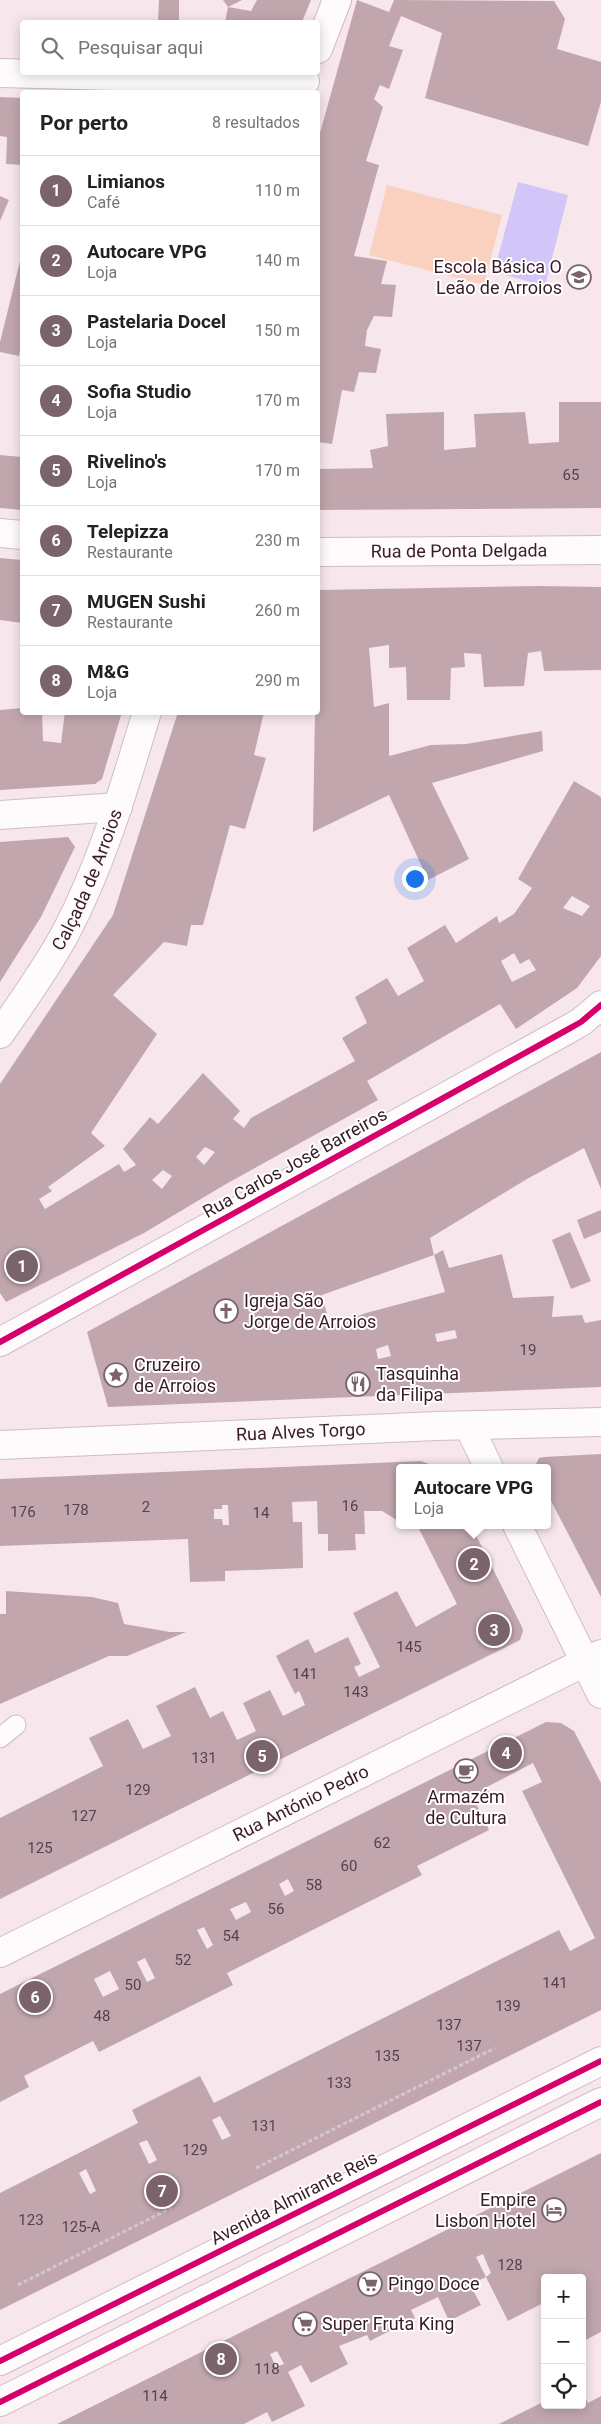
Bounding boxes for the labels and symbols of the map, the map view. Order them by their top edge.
place label: Escola Básica O Leão de Arroios [433,256,562,298]
school or university icon: Escola Básica O Leão de Arroios [566,264,592,290]
house number: 65 [563,466,579,484]
street label: Rua de Ponta Delgada [371,539,547,562]
street label: Calçada de Arroios [47,806,126,954]
your location [402,866,428,892]
street label: Rua Carlos José Barreiros [199,1103,390,1222]
pin: 1 [6,1247,38,1285]
place label: Igreja São Jorge de Arroios [244,1290,376,1332]
church icon: Igreja São Jorge de Arroios [213,1298,239,1324]
house number: 19 [520,1341,536,1359]
place label: Cruzeiro de Arroios [134,1354,216,1396]
place icon: Cruzeiro de Arroios [103,1362,129,1388]
place label: Tasquinha da Filipa [376,1363,459,1405]
restaurant icon: Tasquinha da Filipa [345,1371,371,1397]
street label: Rua Alves Torgo [236,1418,366,1445]
house number: 16 [342,1497,358,1515]
house number: 2 [142,1498,150,1516]
house number: 178 [63,1501,89,1519]
house number: 176 [10,1503,36,1521]
house number: 14 [253,1504,270,1522]
pin: 2 [458,1545,490,1583]
pin: 3 [478,1611,510,1649]
house number: 145 [396,1638,422,1656]
house number: 141 [292,1665,318,1683]
house number: 143 [343,1683,369,1701]
pin: 4 [490,1734,522,1772]
pin: 5 [246,1737,278,1775]
house number: 131 [191,1749,217,1767]
cafe icon: Armazém de Cultura [453,1758,479,1784]
street label: Rua António Pedro [229,1760,372,1846]
house number: 129 [125,1781,151,1799]
place label: Armazém de Cultura [425,1786,507,1828]
house number: 127 [71,1807,97,1825]
house number: 62 [374,1834,390,1852]
house number: 125 [27,1839,53,1857]
house number: 60 [341,1857,357,1875]
house number: 58 [306,1876,322,1894]
house number: 56 [268,1900,284,1918]
house number: 54 [223,1927,240,1945]
house number: 52 [175,1951,191,1969]
house number: 141 [542,1974,568,1992]
house number: 50 [125,1976,141,1994]
pin: 6 [19,1978,51,2016]
house number: 139 [495,1997,521,2015]
house number: 48 [94,2007,110,2025]
house number: 137 [436,2016,462,2034]
house number: 137 [456,2037,482,2055]
house number: 135 [374,2047,400,2065]
house number: 133 [326,2074,352,2092]
house number: 131 [251,2117,277,2135]
house number: 129 [182,2141,208,2159]
street label: Avenida Almirante Reis [207,2146,381,2249]
pin: 7 [146,2172,178,2210]
place label: Empire Lisbon Hotel [435,2189,536,2231]
hotel icon: Empire Lisbon Hotel [541,2197,567,2223]
house number: 123 [18,2211,44,2229]
house number: 125-A [61,2218,101,2236]
house number: 128 [497,2256,523,2274]
supermarket icon: Pingo Doce [357,2271,383,2297]
place label: Pingo Doce [388,2273,480,2294]
supermarket icon: Super Fruta King [292,2311,318,2337]
place label: Super Fruta King [322,2313,454,2334]
pin: 8 [205,2340,237,2378]
house number: 118 [254,2360,280,2378]
house number: 114 [142,2387,168,2405]

